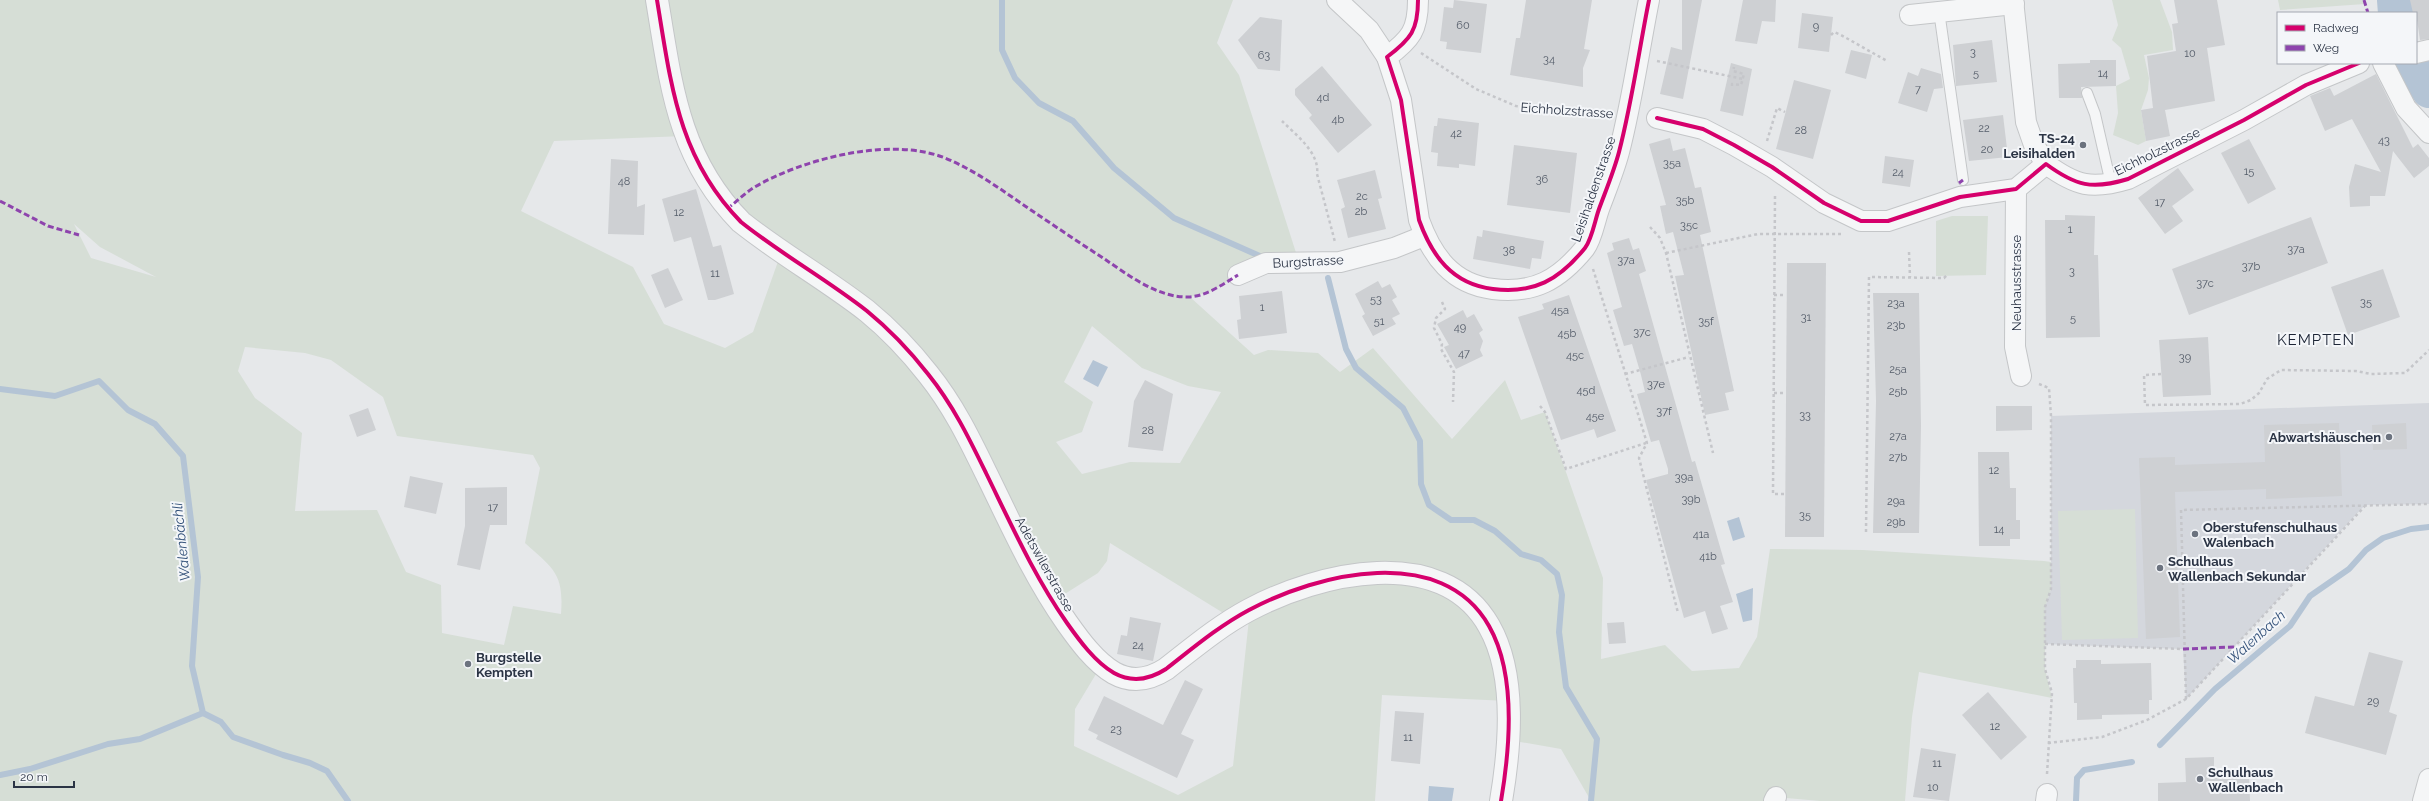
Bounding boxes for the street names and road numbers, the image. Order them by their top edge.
street label: Eichholzstrasse [1520,100,1614,121]
street label: Eichholzstrasse [2112,124,2203,179]
street label: Leisihaldenstrasse [1568,134,1619,244]
street label: Neuhausstrasse [2009,234,2024,331]
street label: Burgstrasse [1272,252,1344,271]
street label: Adetswilerstrasse [1012,514,1077,615]

